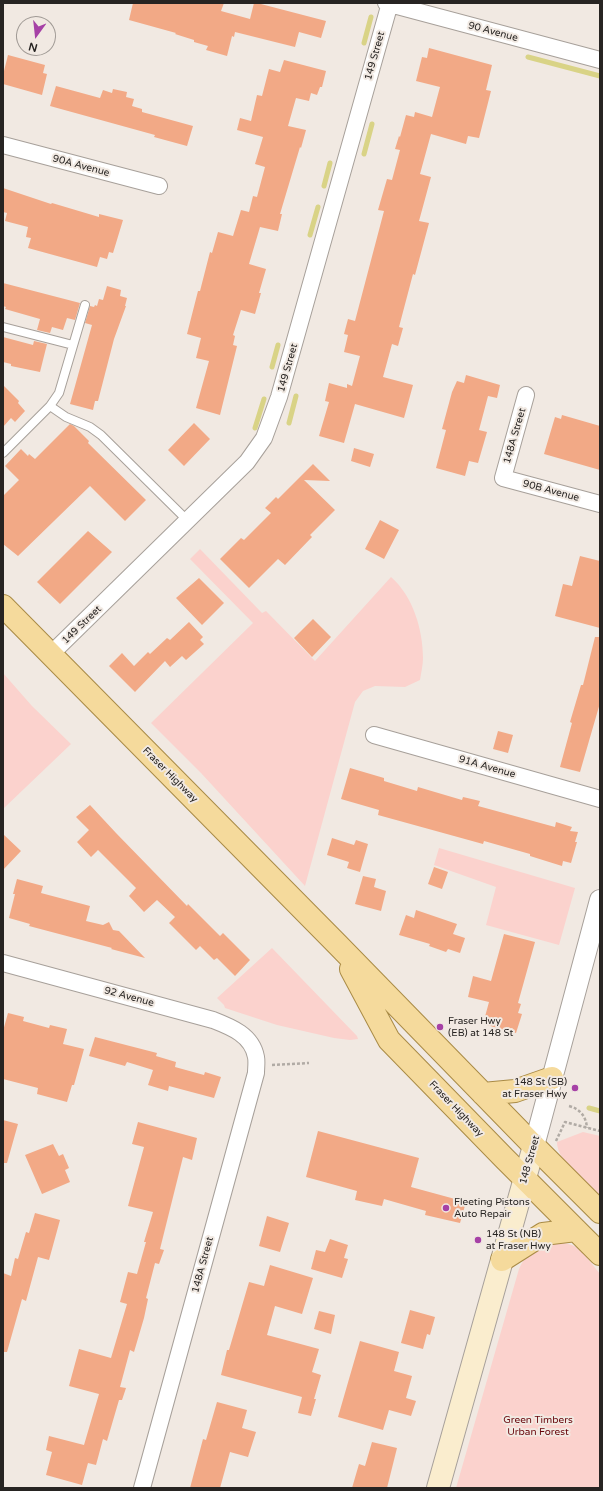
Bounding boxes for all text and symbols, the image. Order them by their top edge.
north arrow [16,16,56,56]
street label: 90 Avenue [467,20,519,44]
street label: 149 Street [362,30,388,82]
text: N [27,40,39,55]
street label: 90A Avenue [51,153,111,179]
street label: 149 Street [275,342,301,394]
street label: 148A Street [501,407,529,465]
street label: 90B Avenue [521,478,581,504]
street label: 149 Street [60,603,104,647]
street label: Fraser Highway [140,745,200,805]
street label: 91A Avenue [457,753,517,781]
street label: 92 Avenue [103,985,155,1009]
place label: Fraser Hwy (EB) at 148 St [448,1015,513,1038]
marker: Fraser Hwy (EB) at 148 St [435,1022,445,1032]
place label: 148 St (SB) at Fraser Hwy [502,1076,567,1100]
street label: Fraser Highway [426,1079,486,1139]
marker: 148 St (SB) at Fraser Hwy [570,1083,580,1093]
street label: 148 Street [517,1134,543,1186]
place label: Fleeting Pistons Auto Repair [454,1196,530,1220]
marker: Fleeting Pistons Auto Repair [441,1203,451,1213]
place label: 148 St (NB) at Fraser Hwy [486,1228,551,1252]
marker: 148 St (NB) at Fraser Hwy [473,1235,483,1245]
street label: 148A Street [190,1236,216,1294]
park label: Green Timbers Urban Forest [503,1414,573,1438]

